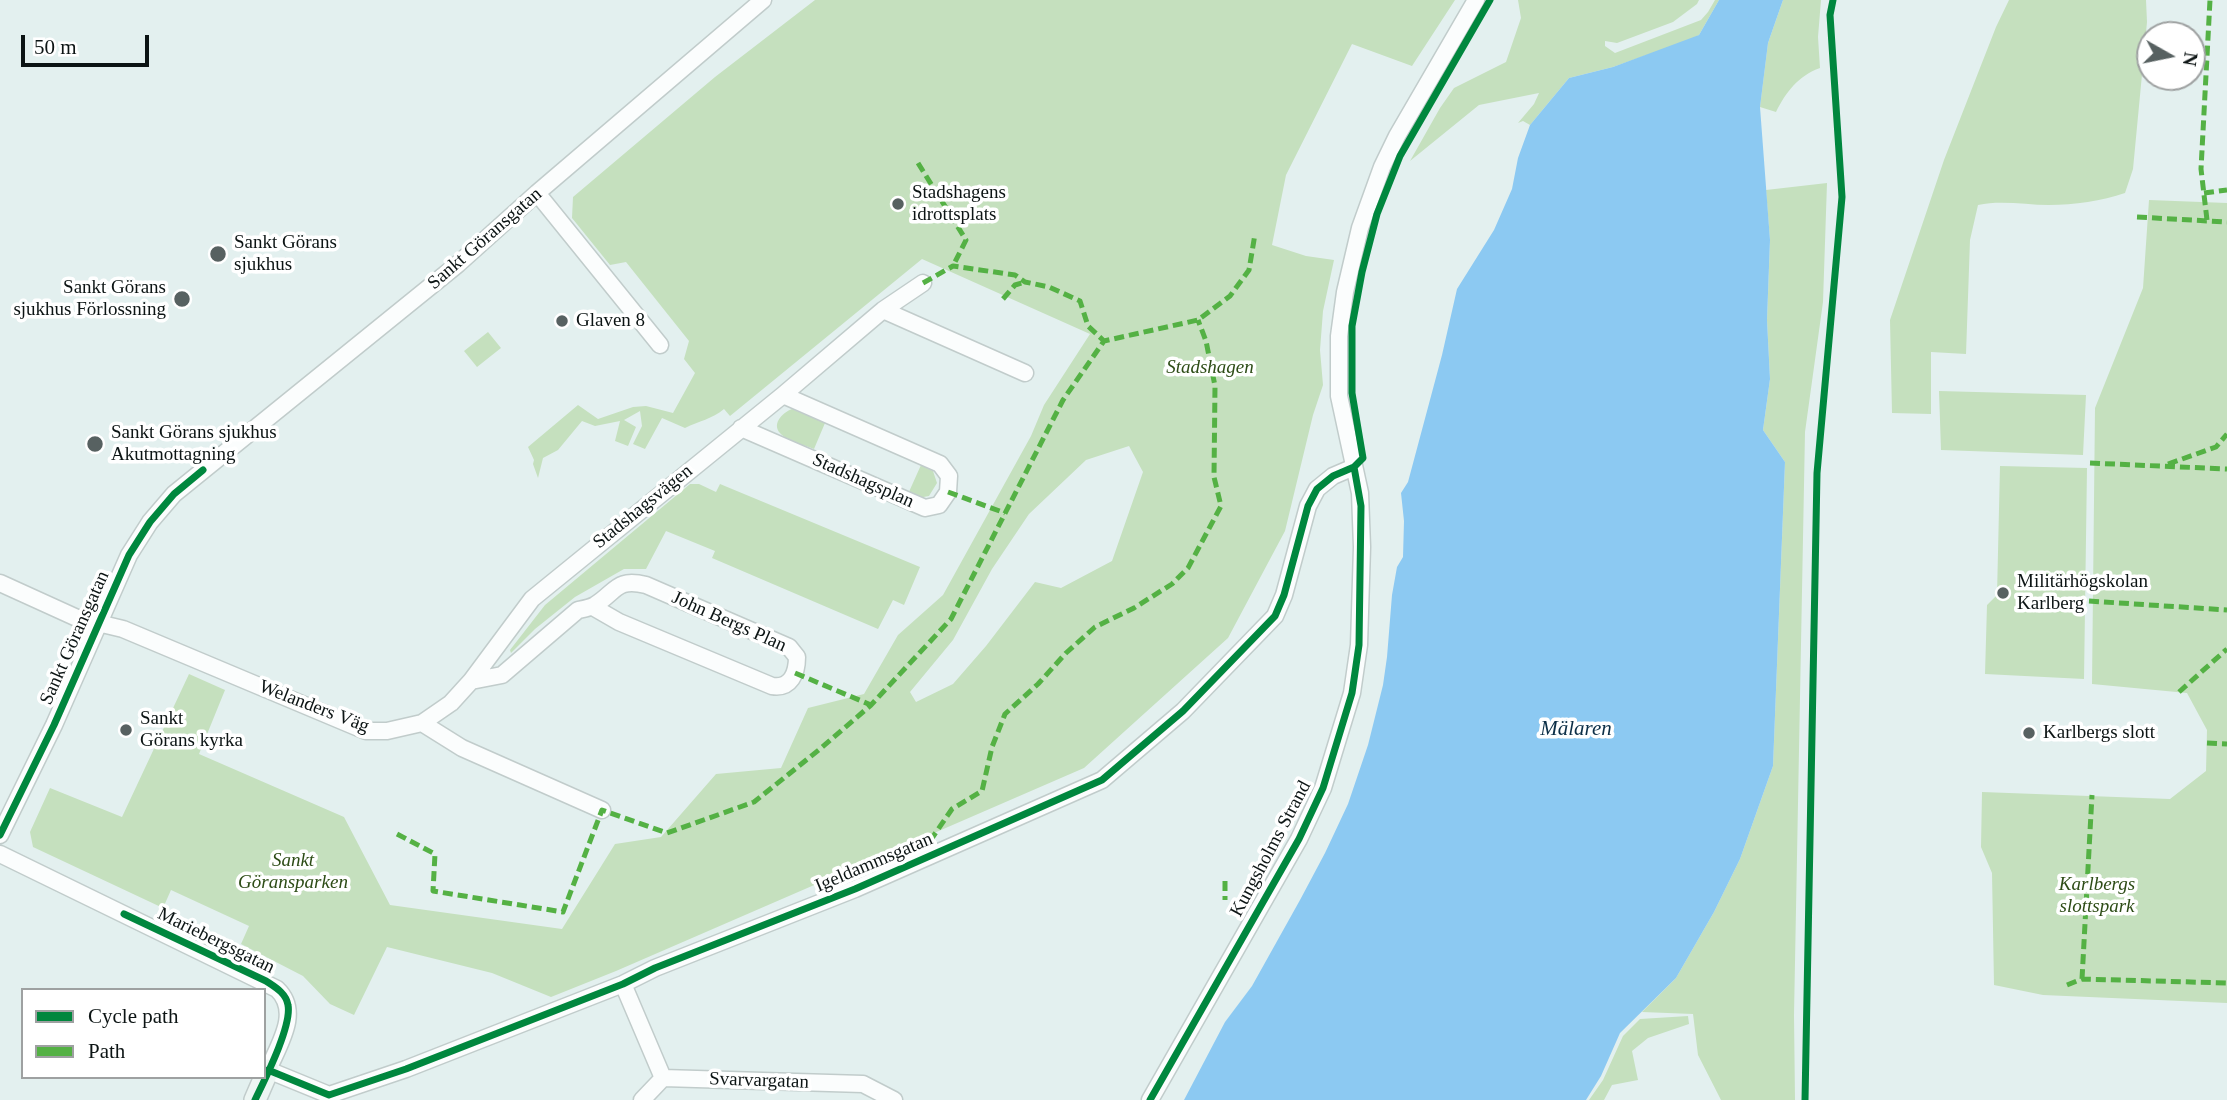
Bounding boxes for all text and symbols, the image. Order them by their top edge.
scale bar [24,21,152,65]
north arrow [2136,21,2206,91]
text: 50 m [34,35,77,59]
text: N [2179,51,2202,67]
place label: Stadshagens idrottsplats [912,182,1006,226]
street label: Sankt Göransgatan [423,183,547,295]
marker: Stadshagens idrottsplats [890,196,906,212]
place label: Sankt Görans sjukhus [234,232,337,276]
marker: Sankt Görans sjukhus [208,244,228,264]
place label: Sankt Görans sjukhus Förlossning [13,277,166,321]
marker: Sankt Görans sjukhus Förlossning [172,289,192,309]
place label: Glaven 8 [576,310,645,332]
marker: Glaven 8 [554,313,570,329]
park label: Stadshagen [1166,357,1254,379]
place label: Sankt Görans sjukhus Akutmottagning [111,422,277,466]
marker: Sankt Görans sjukhus Akutmottagning [85,434,105,454]
street label: Stadshagsplan [809,448,917,514]
street label: Stadshagsvägen [589,460,697,554]
street label: Sankt Göransgatan [35,568,115,708]
place label: Militärhögskolan Karlberg [2017,571,2148,615]
marker: Militärhögskolan Karlberg [1995,585,2011,601]
street label: John Bergs Plan [668,587,790,657]
street label: Welanders Väg [256,676,372,738]
place label: Sankt Görans kyrka [140,708,243,752]
water label: Mälaren [1540,716,1612,742]
marker: Sankt Görans kyrka [118,722,134,738]
place label: Karlbergs slott [2043,722,2155,744]
marker: Karlbergs slott [2021,725,2037,741]
street label: Kungsholms Strand [1226,777,1316,921]
street label: Igeldammsgatan [812,828,936,898]
park label: Sankt Göransparken [238,850,348,894]
park label: Karlbergs slottspark [2059,874,2135,918]
street label: Mariebergsgatan [154,903,278,979]
legend [21,988,266,1079]
text: Cycle path [88,1004,178,1028]
text: Path [88,1039,125,1063]
street label: Svarvargatan [709,1068,809,1094]

